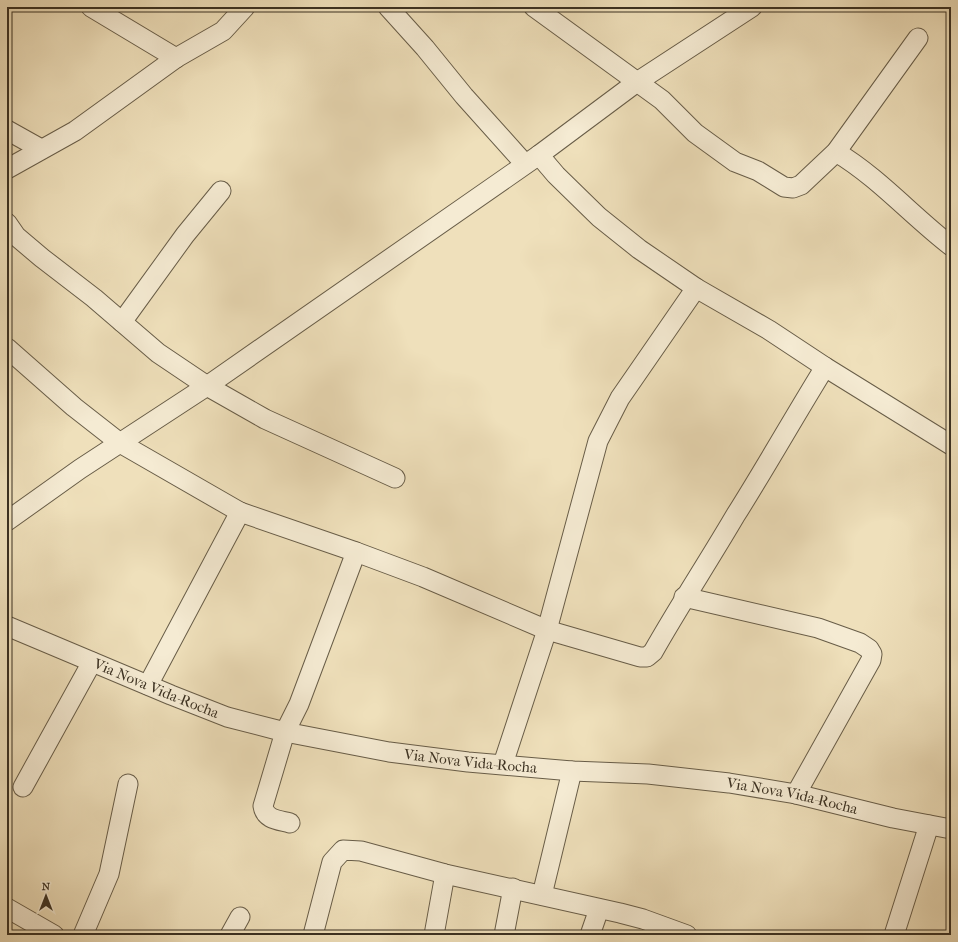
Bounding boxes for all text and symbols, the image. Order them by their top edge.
street label: Via Nova Vida-Rocha [90,654,223,722]
street label: Via Nova Vida-Rocha [402,745,539,777]
street label: Via Nova Vida-Rocha [724,774,861,818]
north arrow [26,876,66,916]
text: N [42,880,51,893]

